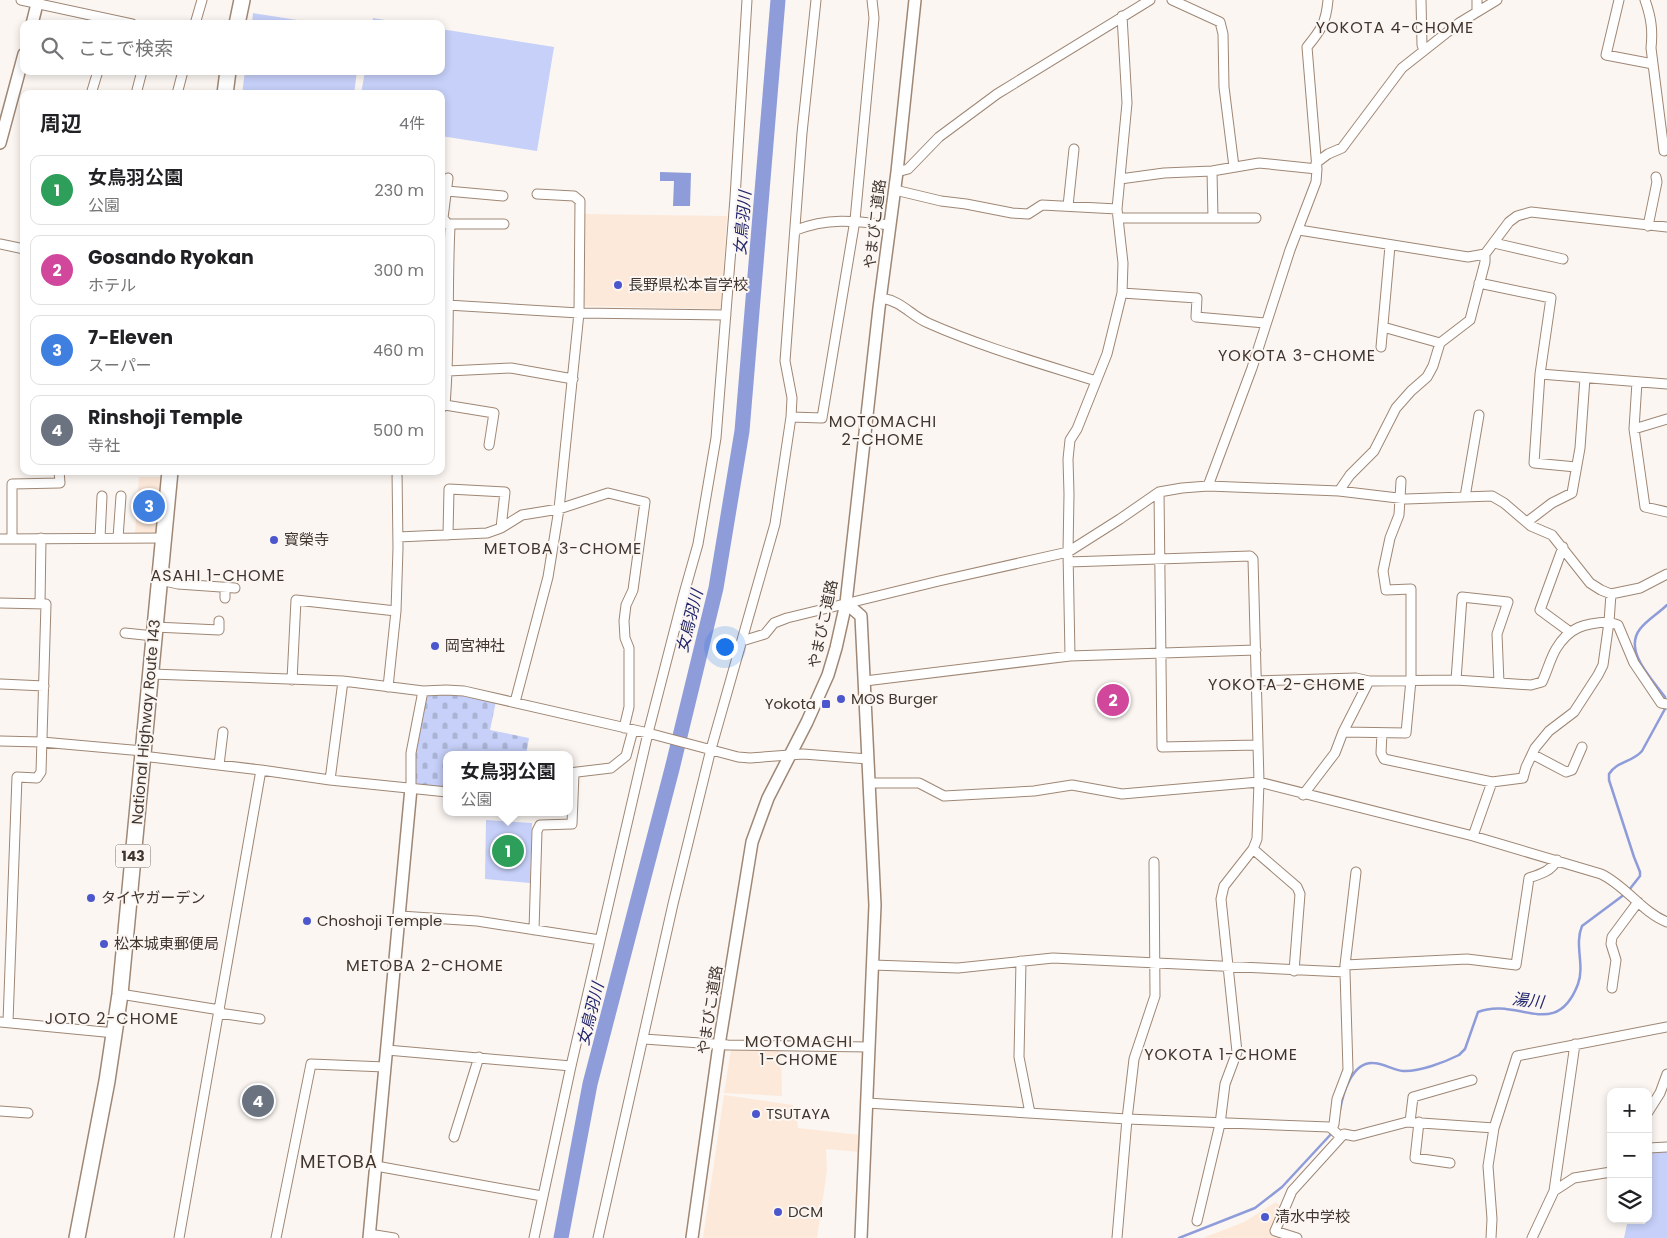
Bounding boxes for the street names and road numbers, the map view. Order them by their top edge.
street label: やまびこ道路 [859,178,890,270]
street label: やまびこ道路 [803,578,842,670]
street label: National Highway Route 143 [126,619,165,825]
road number: 143 [116,844,150,868]
street label: やまびこ道路 [692,964,727,1056]

